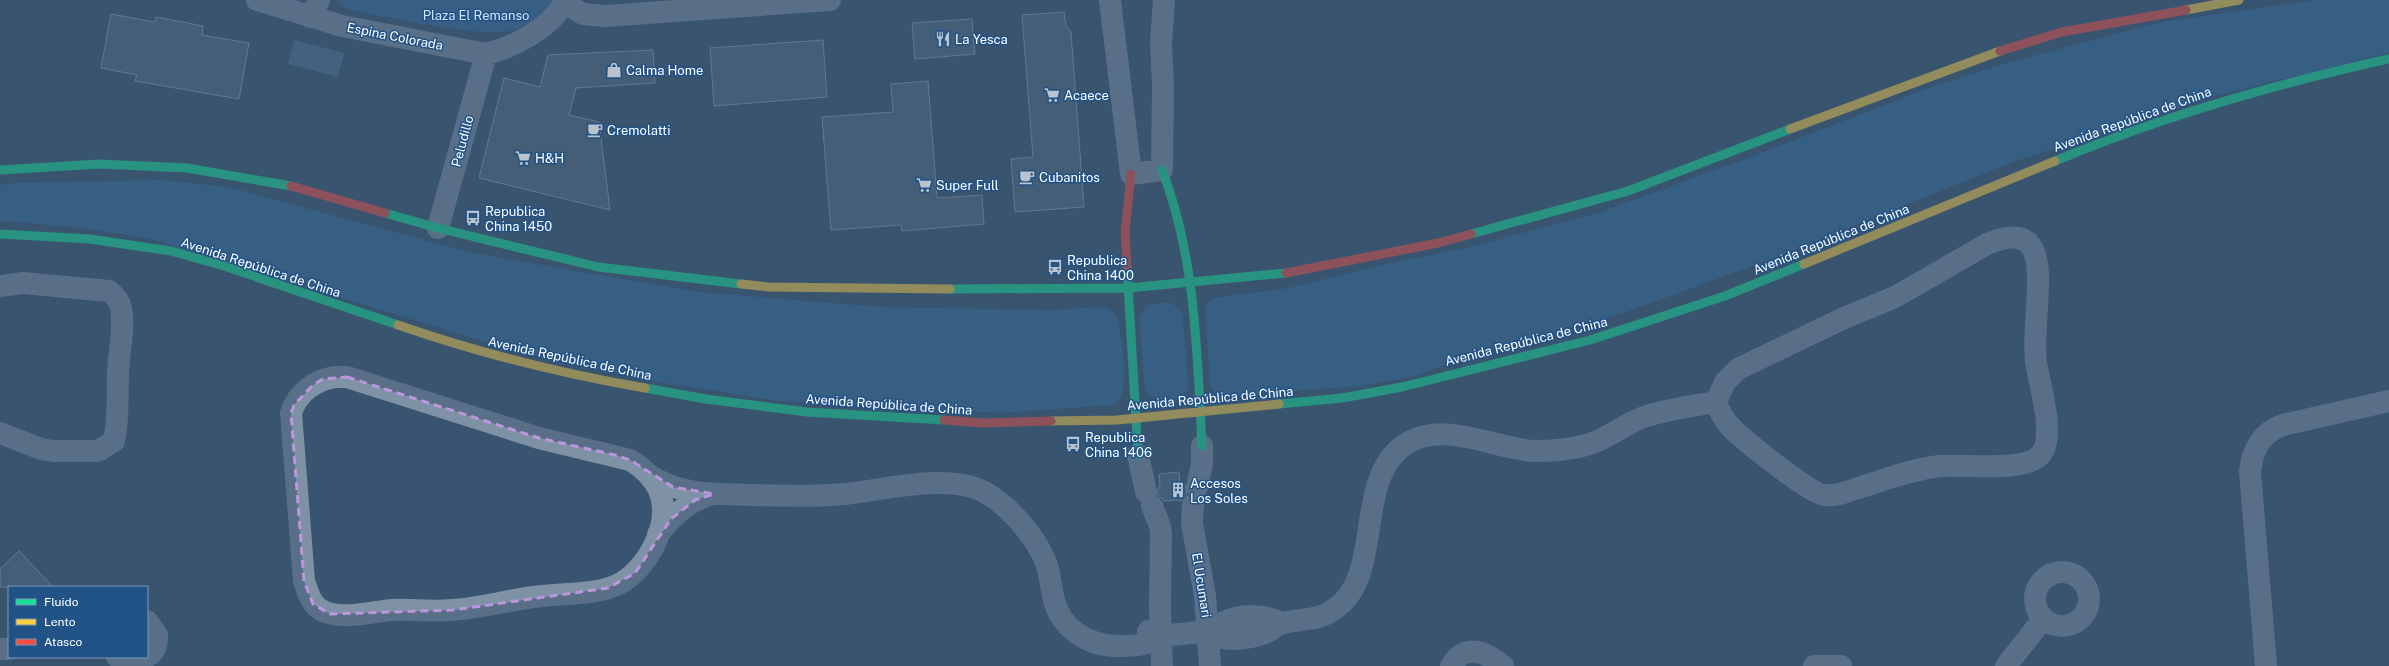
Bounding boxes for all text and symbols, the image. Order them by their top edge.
park label: Plaza El Remanso [423,8,529,23]
street label: Espina Colorada [346,20,444,53]
restaurant icon: La Yesca [934,30,952,48]
place label: La Yesca [955,32,1008,47]
shop icon: Calma Home [605,61,623,79]
place label: Calma Home [626,63,703,78]
street label: Avenida República de China [2051,84,2213,155]
supermarket icon: Acaece [1043,86,1061,104]
place label: Acaece [1064,88,1109,103]
street label: Peludillo [448,114,477,169]
cafe icon: Cremolatti [586,121,604,139]
place label: Cremolatti [607,123,670,138]
supermarket icon: H&H [514,149,532,167]
place label: H&H [535,151,564,166]
cafe icon: Cubanitos [1018,168,1036,186]
place label: Cubanitos [1039,170,1100,185]
supermarket icon: Super Full [915,176,933,194]
place label: Super Full [936,178,999,193]
street label: Avenida República de China [1751,201,1911,278]
place label: Republica China 1450 [485,204,552,234]
bus stop icon: Republica China 1450 [464,209,482,227]
street label: Avenida República de China [179,235,343,300]
place label: Republica China 1400 [1067,253,1134,283]
bus stop icon: Republica China 1400 [1046,258,1064,276]
street label: Avenida República de China [1443,314,1609,369]
street label: Avenida República de China [487,334,653,383]
street label: Avenida República de China [1126,384,1294,413]
street label: Avenida República de China [805,391,973,418]
place label: Republica China 1406 [1085,430,1152,460]
bus stop icon: Republica China 1406 [1064,435,1082,453]
place label: Accesos Los Soles [1190,476,1248,506]
building icon: Accesos Los Soles [1169,481,1187,499]
street label: El Ucumari [1189,552,1214,619]
legend [8,586,148,658]
text: Fluido [44,595,79,609]
text: Lento [44,615,76,629]
text: Atasco [44,635,83,649]

